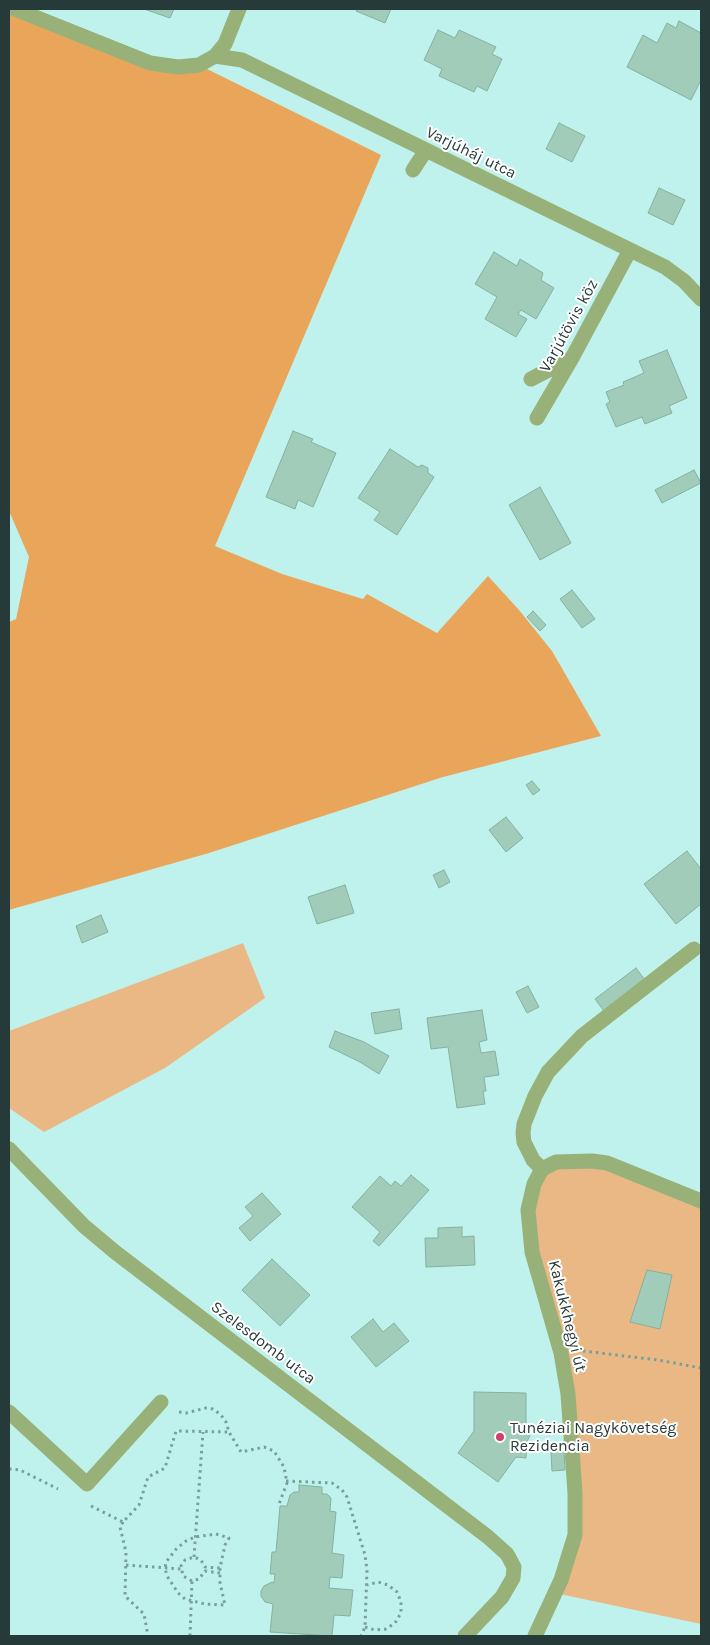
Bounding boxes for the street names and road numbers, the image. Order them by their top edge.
street label: Varjúháj utca [423,123,519,183]
street label: Varjútövis köz [536,276,602,376]
street label: Kakukkhegyi út [544,1258,590,1374]
street label: Szelesdomb utca [207,1297,319,1389]

